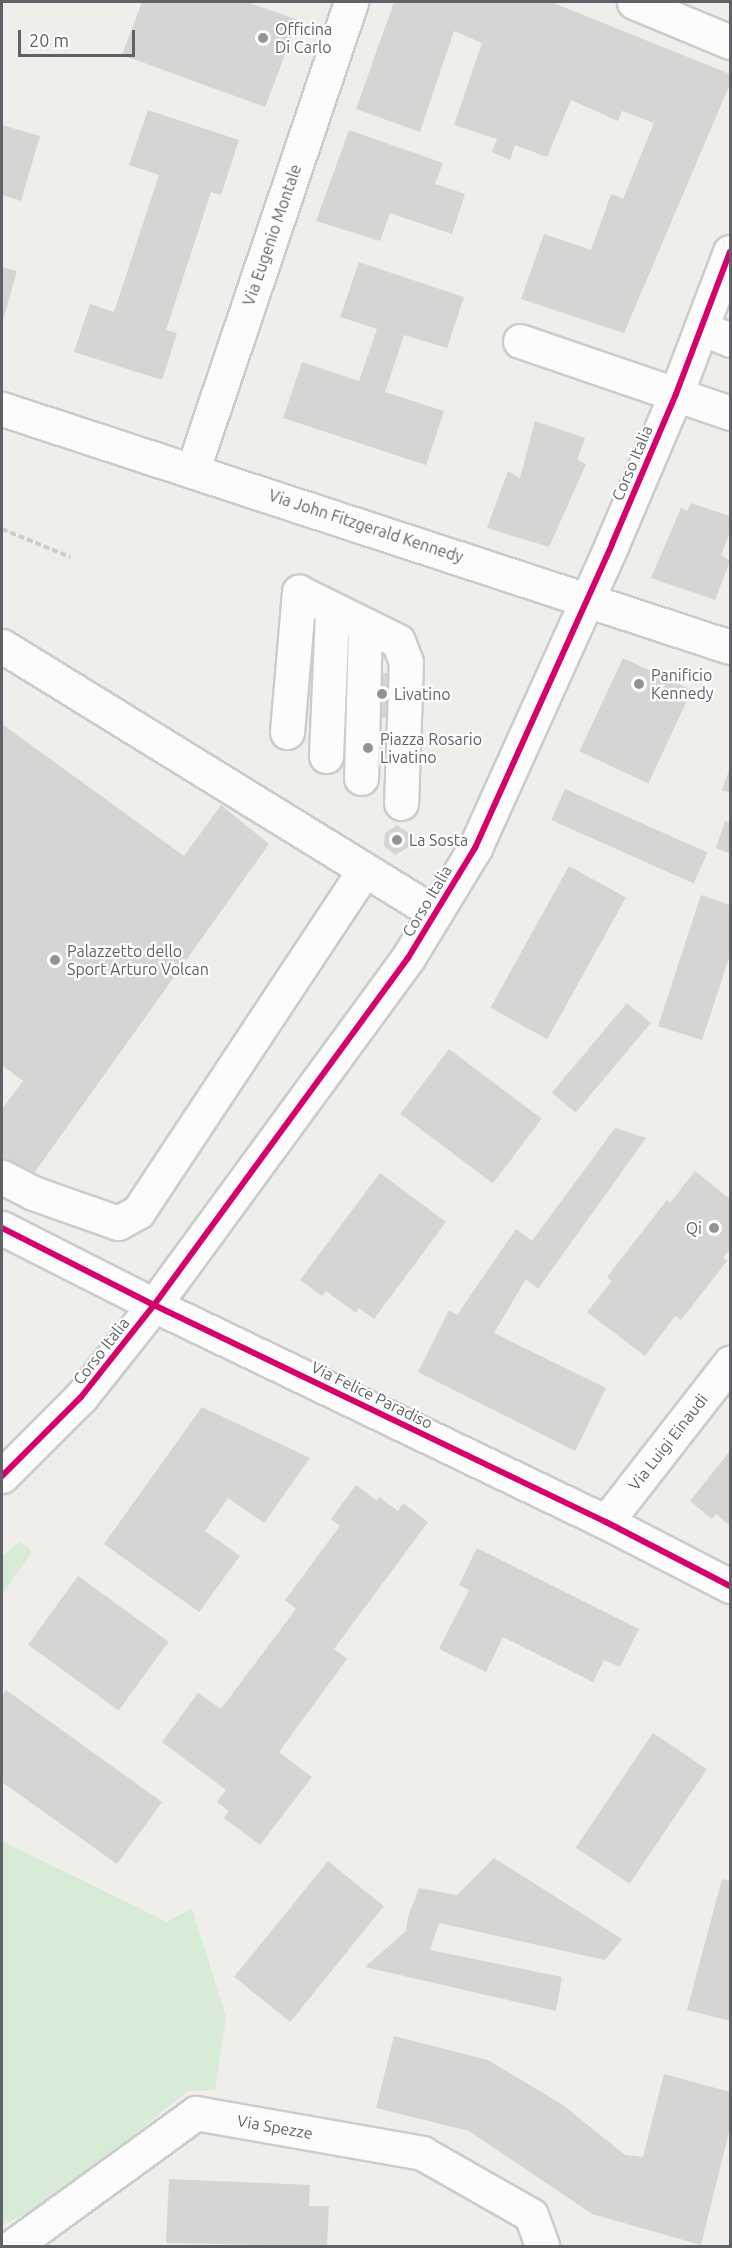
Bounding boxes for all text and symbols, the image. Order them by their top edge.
scale bar [21,18,138,56]
place label: Officina Di Carlo [275,19,332,57]
text: 20 m [29,30,69,50]
marker: Officina Di Carlo [256,31,270,45]
street label: Via Eugenio Montale [239,162,305,308]
street label: Corso Italia [608,422,656,504]
street label: Via John Fitzgerald Kennedy [266,485,466,567]
place label: Panificio Kennedy [651,665,714,703]
marker: Panificio Kennedy [632,677,646,691]
place label: Livatino [394,684,451,704]
marker: Livatino [375,687,389,701]
place label: Piazza Rosario Livatino [380,729,482,767]
marker: Piazza Rosario Livatino [361,741,375,755]
place label: La Sosta [409,830,468,850]
marker: La Sosta [390,833,404,847]
street label: Corso Italia [398,862,456,940]
place label: Palazzetto dello Sport Arturo Volcan [67,941,209,979]
marker: Palazzetto dello Sport Arturo Volcan [48,953,62,967]
place label: Qi [686,1218,702,1238]
marker: Qi [707,1221,721,1235]
street label: Corso Italia [69,1314,133,1388]
street label: Via Felice Paradiso [308,1357,436,1433]
street label: Via Luigi Einaudi [624,1390,712,1494]
street label: Via Spezze [236,2111,314,2143]

